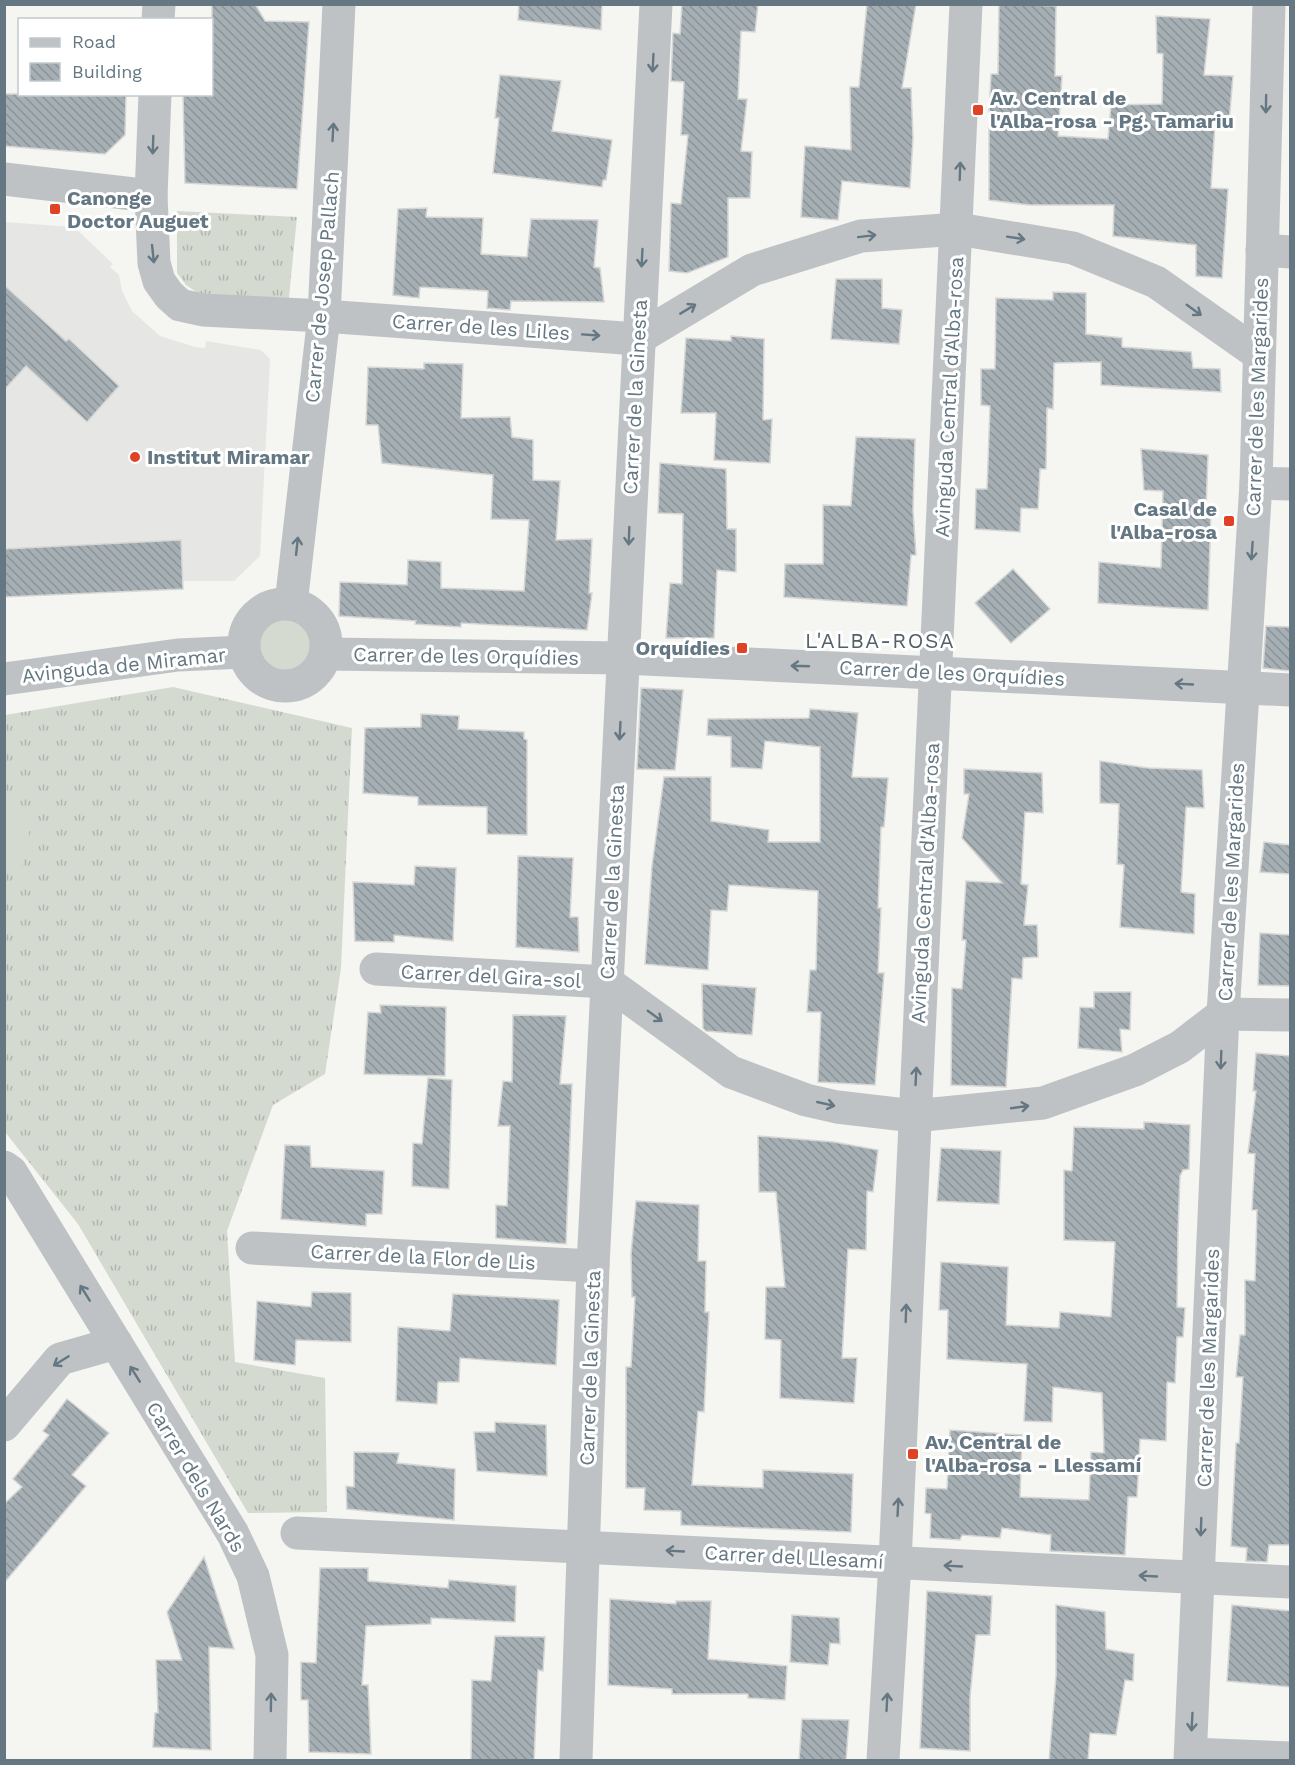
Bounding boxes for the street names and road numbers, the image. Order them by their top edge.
street label: Carrer de Josep Pallach [300,170,344,404]
street label: Avinguda Central d'Alba-rosa [930,256,968,538]
street label: Carrer de les Margarides [1241,277,1273,517]
street label: Carrer de la Ginesta [618,299,652,495]
street label: Carrer de les Liles [391,309,571,345]
street label: Avinguda de Miramar [21,642,227,688]
street label: Carrer de les Orquídies [353,642,579,670]
street label: Carrer de les Orquídies [839,655,1065,691]
street label: Avinguda Central d'Alba-rosa [906,742,944,1024]
street label: Carrer de les Margarides [1213,762,1249,1002]
street label: Carrer de la Ginesta [595,784,629,980]
street label: Carrer del Gira-sol [400,959,582,993]
street label: Carrer de la Flor de Lis [310,1239,536,1275]
street label: Carrer de les Margarides [1192,1248,1224,1488]
street label: Carrer de la Ginesta [575,1270,605,1466]
street label: Carrer dels Nards [142,1397,250,1557]
street label: Carrer del Llesamí [704,1540,884,1574]

